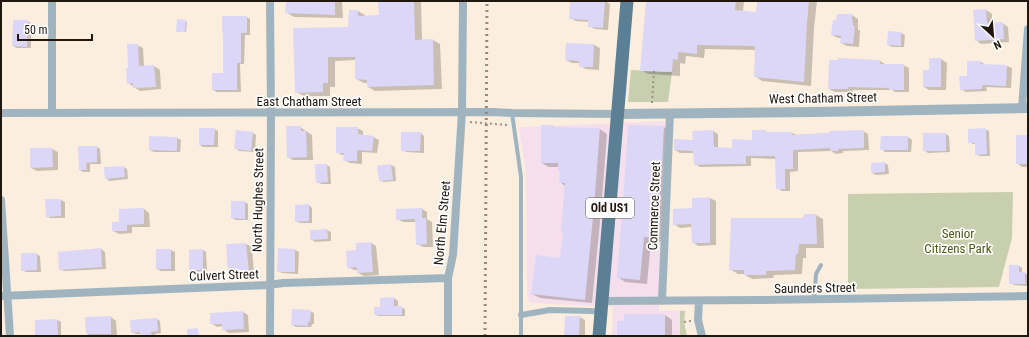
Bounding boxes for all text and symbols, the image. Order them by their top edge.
scale bar [18,16,92,42]
north arrow [973,16,1013,56]
text: 50 m [24,23,48,37]
text: N [991,37,1003,52]
street label: West Chatham Street [769,90,877,106]
street label: East Chatham Street [257,94,362,109]
street label: North Hughes Street [250,147,266,252]
street label: Commerce Street [645,161,663,251]
street label: North Elm Street [431,180,453,266]
road number: Old US1 [586,198,634,218]
park label: Senior Citizens Park [924,226,992,256]
street label: Culvert Street [189,266,259,284]
street label: Saunders Street [774,280,856,296]

